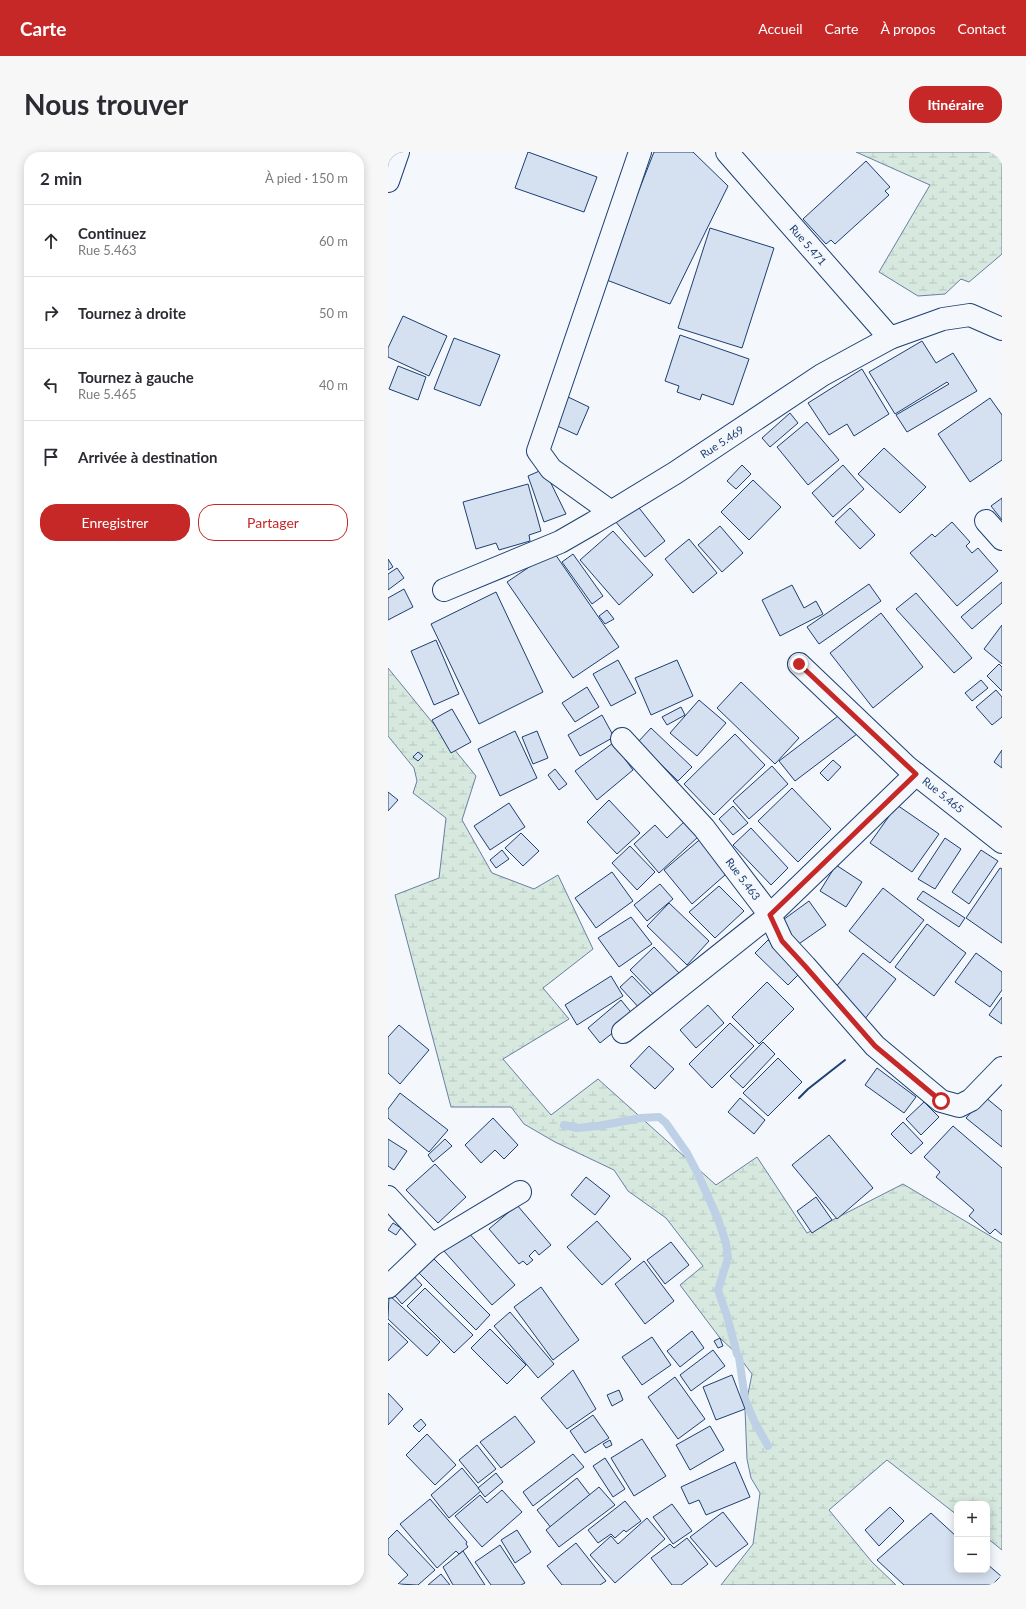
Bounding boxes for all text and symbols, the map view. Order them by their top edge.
text: Carte [20,17,66,40]
text: Accueil [758,20,803,37]
text: Carte [825,20,858,37]
text: À propos [880,20,935,37]
text: Contact [957,20,1006,37]
button: Itinéraire [909,86,1002,123]
text: Nous trouver [24,87,188,121]
text: 2 min [40,168,82,189]
text: À pied · 150 m [265,170,348,186]
street label: Rue 5.471 [787,222,830,268]
text: Continuez [78,224,146,242]
icon: ahead [40,230,62,252]
text: 60 m [319,233,348,249]
text: Rue 5.463 [78,242,137,258]
icon: right [40,302,62,324]
text: Tournez à droite [78,304,186,322]
text: 50 m [319,305,348,321]
text: Tournez à gauche [78,368,194,386]
icon: left [40,374,62,396]
text: 40 m [319,377,348,393]
text: Rue 5.465 [78,386,137,402]
street label: Rue 5.469 [697,423,746,461]
icon: arrive [40,446,62,468]
text: Arrivée à destination [78,448,217,466]
button: Enregistrer [40,504,190,541]
button: Partager [198,504,348,541]
route end [790,655,808,673]
street label: Rue 5.465 [920,774,967,815]
street label: Rue 5.463 [723,855,763,902]
route start [932,1092,950,1110]
map controls [954,1501,990,1573]
button: + [954,1501,990,1537]
button: − [954,1537,990,1573]

